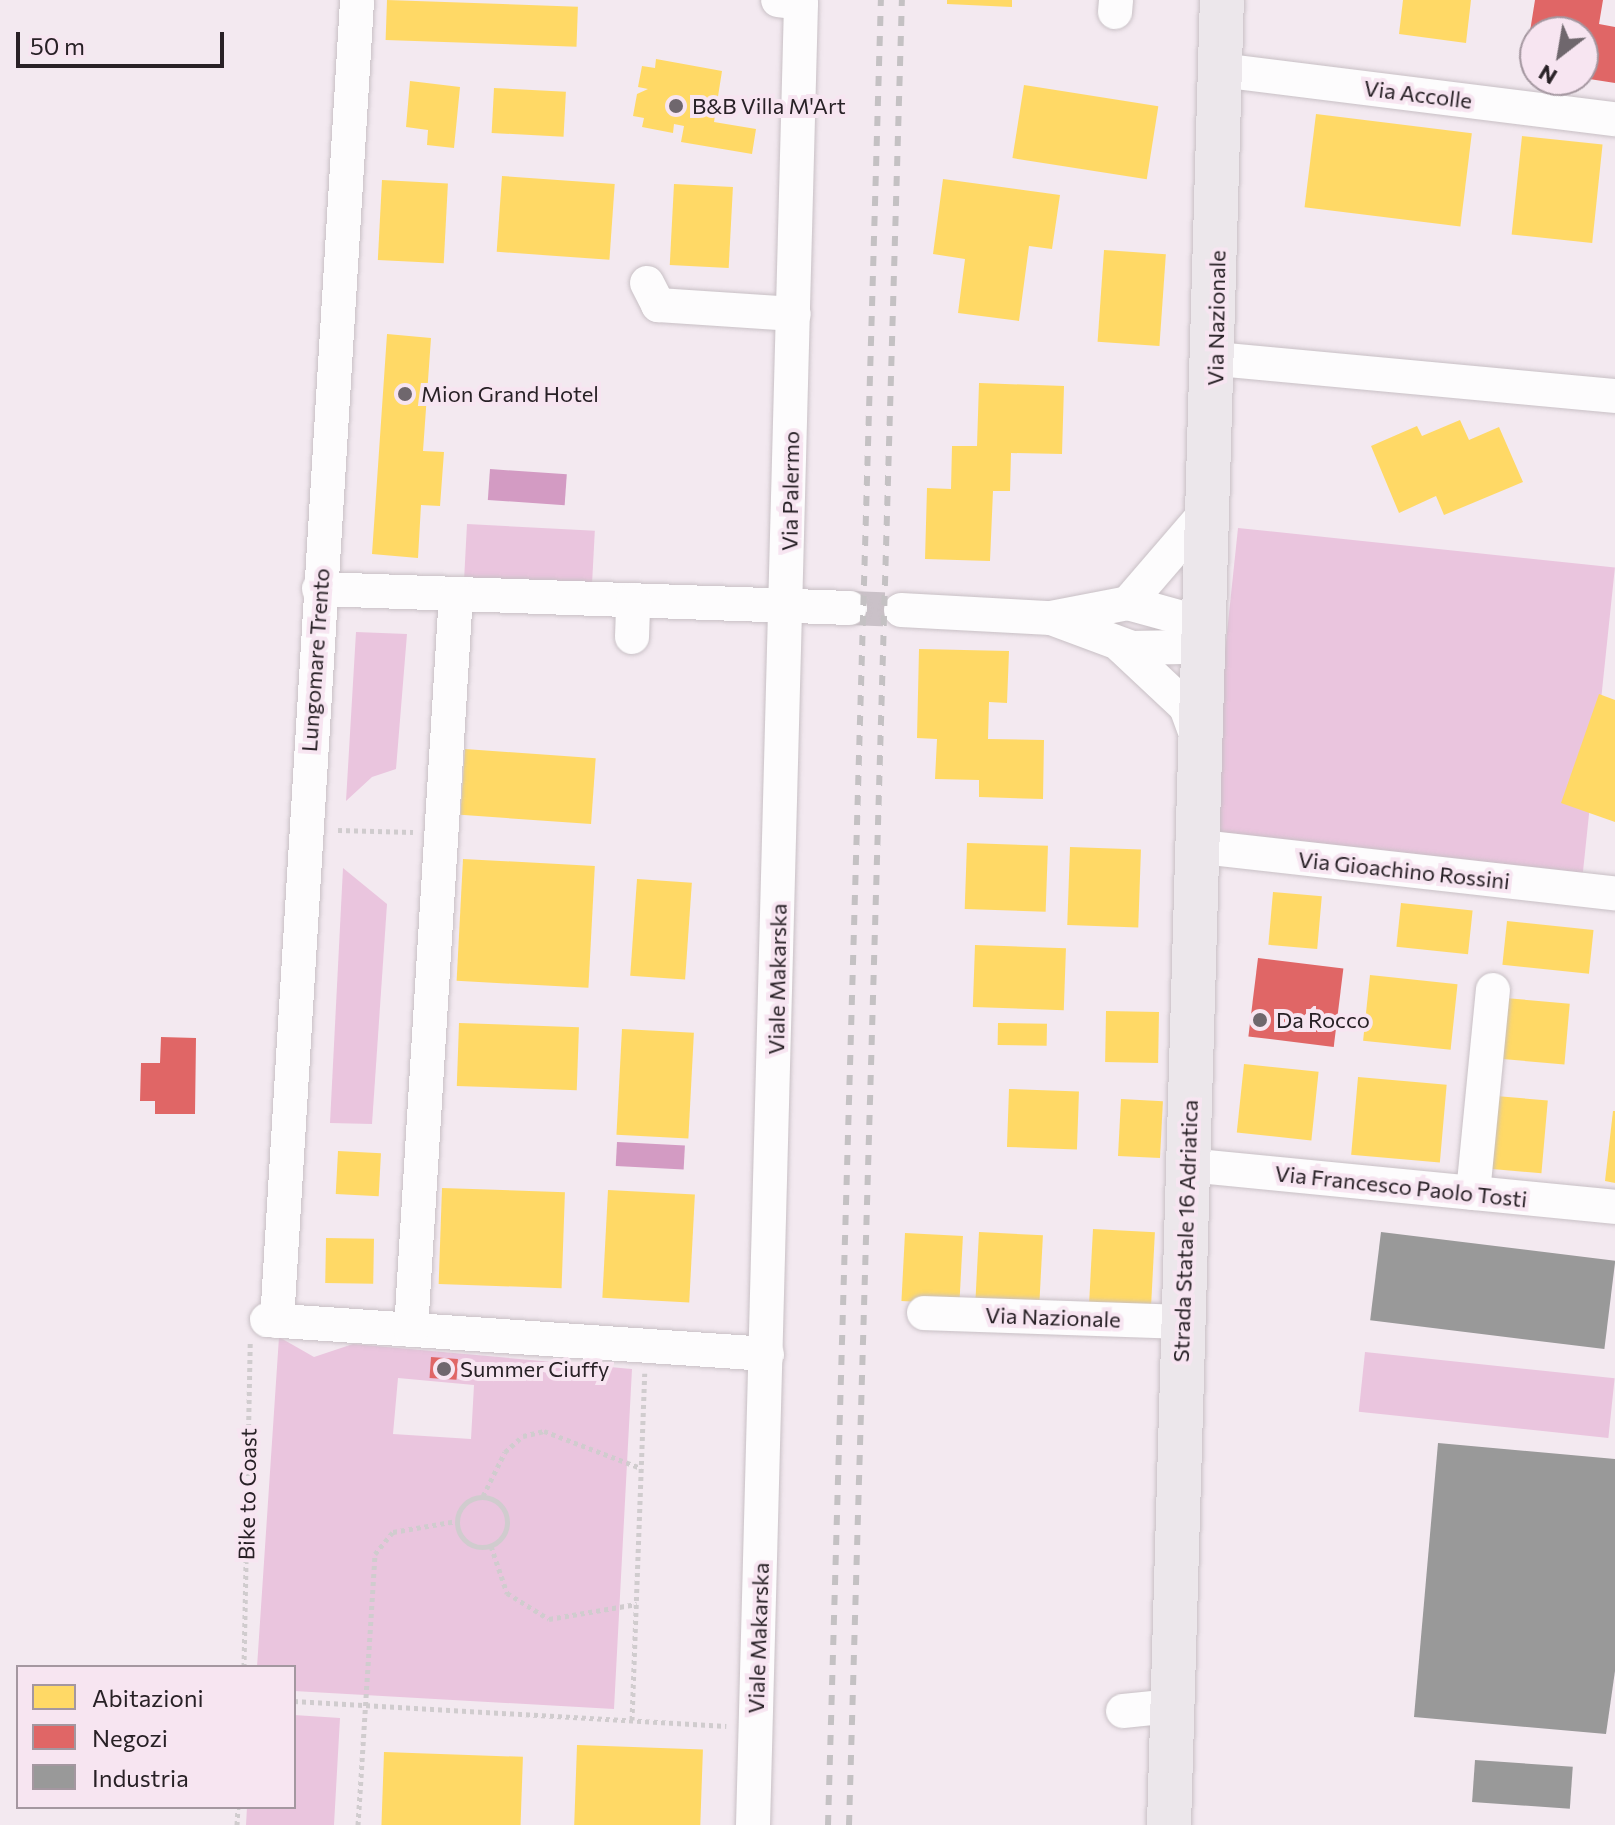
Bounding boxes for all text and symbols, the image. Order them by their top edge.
scale bar [20,16,228,66]
north arrow [1519,16,1599,96]
text: 50 m [30,31,85,60]
text: N [1533,59,1561,91]
street label: Via Accolle [1362,74,1474,114]
place label: B&B Villa M'Art [692,93,846,119]
marker: B&B Villa M'Art [667,97,685,115]
street label: Via Nazionale [1202,250,1230,386]
place label: Mion Grand Hotel [421,381,599,407]
marker: Mion Grand Hotel [396,385,414,403]
street label: Via Palermo [776,431,804,551]
street label: Lungomare Trento [295,567,335,753]
street label: Via Gioachino Rossini [1297,846,1511,894]
street label: Viale Makarska [762,903,792,1055]
place label: Da Rocco [1276,1007,1370,1033]
marker: Da Rocco [1251,1011,1269,1029]
street label: Strada Statale 16 Adriatica [1167,1099,1203,1363]
street label: Via Francesco Paolo Tosti [1274,1160,1528,1212]
street label: Via Nazionale [985,1301,1121,1333]
place label: Summer Ciuffy [460,1356,609,1382]
marker: Summer Ciuffy [435,1360,453,1378]
street label: Bike to Coast [233,1428,261,1560]
street label: Viale Makarska [742,1562,774,1714]
legend [16,1665,296,1809]
text: Abitazioni [92,1683,204,1712]
text: Negozi [92,1723,168,1752]
text: Industria [92,1763,189,1792]

